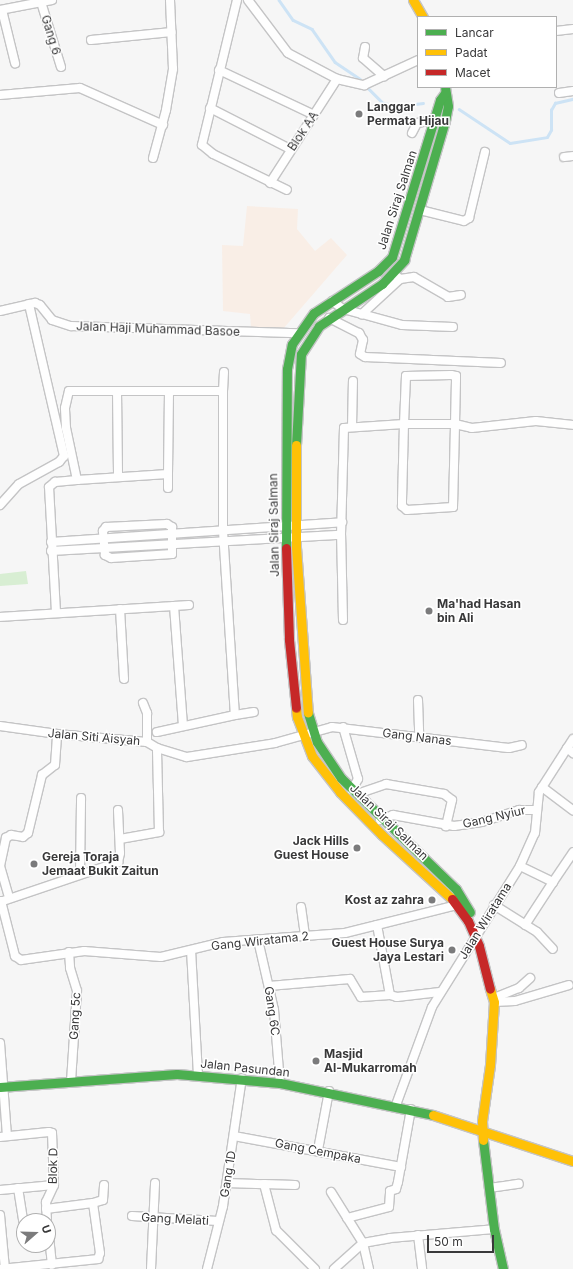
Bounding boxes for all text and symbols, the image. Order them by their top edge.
street label: Gang 6 [38,13,64,57]
legend [417,16,557,88]
text: Lancar [455,25,494,40]
text: Padat [455,45,487,60]
text: Macet [455,65,490,80]
place label: Langgar Permata Hijau [367,100,449,128]
street label: Blok AA [285,108,321,154]
marker: Langgar Permata Hijau [354,109,364,119]
street label: Jalan Siraj Salman [374,149,420,251]
street label: Jalan Haji Muhammad Basoe [76,319,240,339]
street label: Jalan Siraj Salman [266,473,282,577]
place label: Ma'had Hasan bin Ali [437,597,521,625]
marker: Ma'had Hasan bin Ali [424,606,434,616]
street label: Jalan Siti Aisyah [47,726,141,748]
street label: Gang Nanas [382,726,452,748]
street label: Jalan Siraj Salman [347,781,431,863]
street label: Gang Nyiur [461,803,527,831]
place label: Jack Hills Guest House [274,834,349,862]
marker: Jack Hills Guest House [352,843,362,853]
place label: Gereja Toraja Jemaat Bukit Zaitun [42,850,159,878]
marker: Gereja Toraja Jemaat Bukit Zaitun [29,859,39,869]
street label: Jalan Wiratama [456,880,514,962]
place label: Kost az zahra [345,893,424,907]
marker: Kost az zahra [427,895,437,905]
street label: Gang Wiratama 2 [210,929,310,953]
place label: Guest House Surya Jaya Lestari [331,936,444,964]
marker: Guest House Surya Jaya Lestari [447,945,457,955]
street label: Gang 6C [261,985,283,1037]
street label: Gang 5c [67,992,83,1040]
place label: Masjid Al-Mukarromah [324,1047,417,1075]
street label: Jalan Pasundan [200,1056,290,1080]
marker: Masjid Al-Mukarromah [311,1056,321,1066]
street label: Gang Cempaka [274,1136,362,1166]
street label: Blok D [45,1148,61,1184]
street label: Gang 1D [217,1150,239,1198]
street label: Gang Melati [141,1210,209,1228]
north arrow [16,1213,56,1253]
text: U [38,1223,54,1235]
scale bar [429,1227,496,1253]
text: 50 m [434,1234,463,1249]

